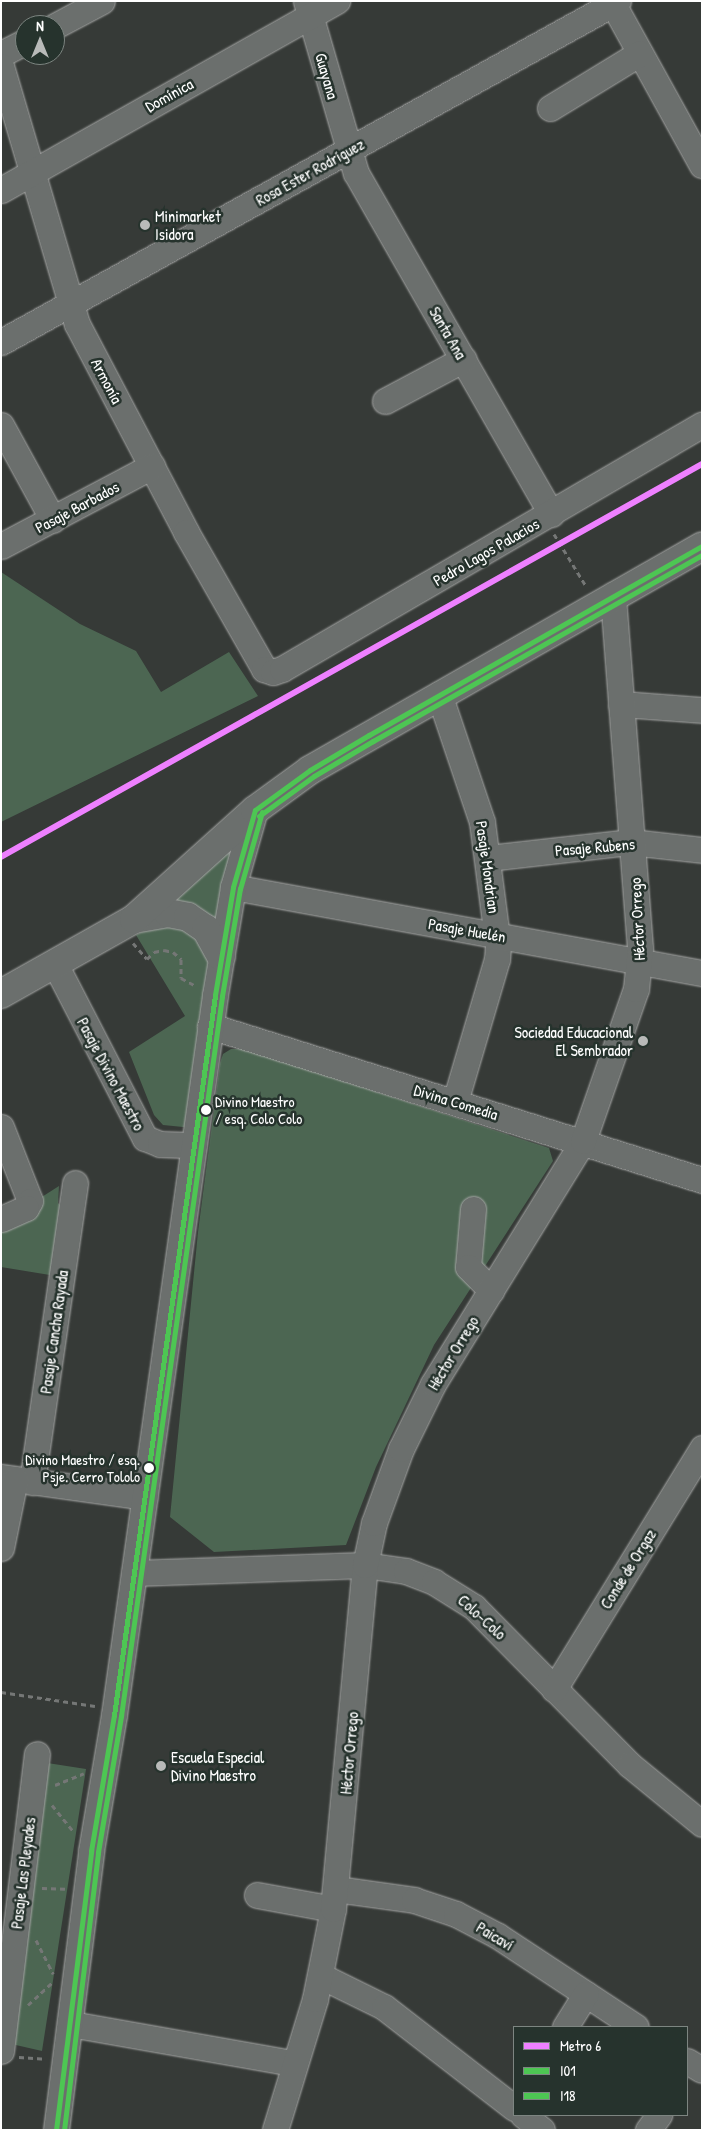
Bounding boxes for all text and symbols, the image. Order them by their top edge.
north arrow [15,15,65,65]
text: N [36,16,44,35]
street label: Guayana [311,51,343,101]
street label: Domínica [142,74,196,116]
street label: Rosa Ester Rodríguez [252,134,368,210]
place label: Minimarket Isidora [155,206,221,244]
marker: Minimarket Isidora [139,219,151,231]
street label: Santa Ana [425,303,471,363]
street label: Armonía [87,355,127,407]
street label: Pasaje Barbados [32,477,122,537]
street label: Pedro Lagos Palacios [430,514,542,590]
street label: Pasaje Mondrian [472,820,504,914]
street label: Pasaje Rubens [554,834,636,860]
street label: Héctor Orrego [625,877,649,961]
street label: Pasaje Huelén [427,914,507,946]
street label: Pasaje Divino Maestro [73,1014,149,1134]
place label: Sociedad Educacional El Sembrador [514,1022,633,1060]
marker: Sociedad Educacional El Sembrador [637,1035,649,1047]
street label: Divina Comedia [412,1080,500,1124]
place label: Divino Maestro / esq. Colo Colo [215,1092,302,1127]
marker: Divino Maestro / esq. Colo Colo [201,1105,211,1115]
street label: Pasaje Cancha Rayada [36,1269,72,1395]
street label: Héctor Orrego [423,1312,483,1394]
place label: Divino Maestro / esq. Psje. Cerro Tololo [25,1450,140,1485]
marker: Divino Maestro / esq. Psje. Cerro Tololo [144,1463,154,1473]
street label: Conde de Orgaz [596,1526,660,1612]
street label: Colo-Colo [454,1590,510,1644]
street label: Héctor Orrego [336,1711,362,1795]
place label: Escuela Especial Divino Maestro [171,1747,264,1785]
marker: Escuela Especial Divino Maestro [155,1760,167,1772]
street label: Pasaje Las Pleyades [7,1816,39,1930]
street label: Paicaví [473,1917,517,1955]
legend [513,2026,688,2116]
text: Metro 6 [560,2035,601,2056]
text: I01 [560,2060,576,2081]
text: I18 [560,2085,575,2106]

